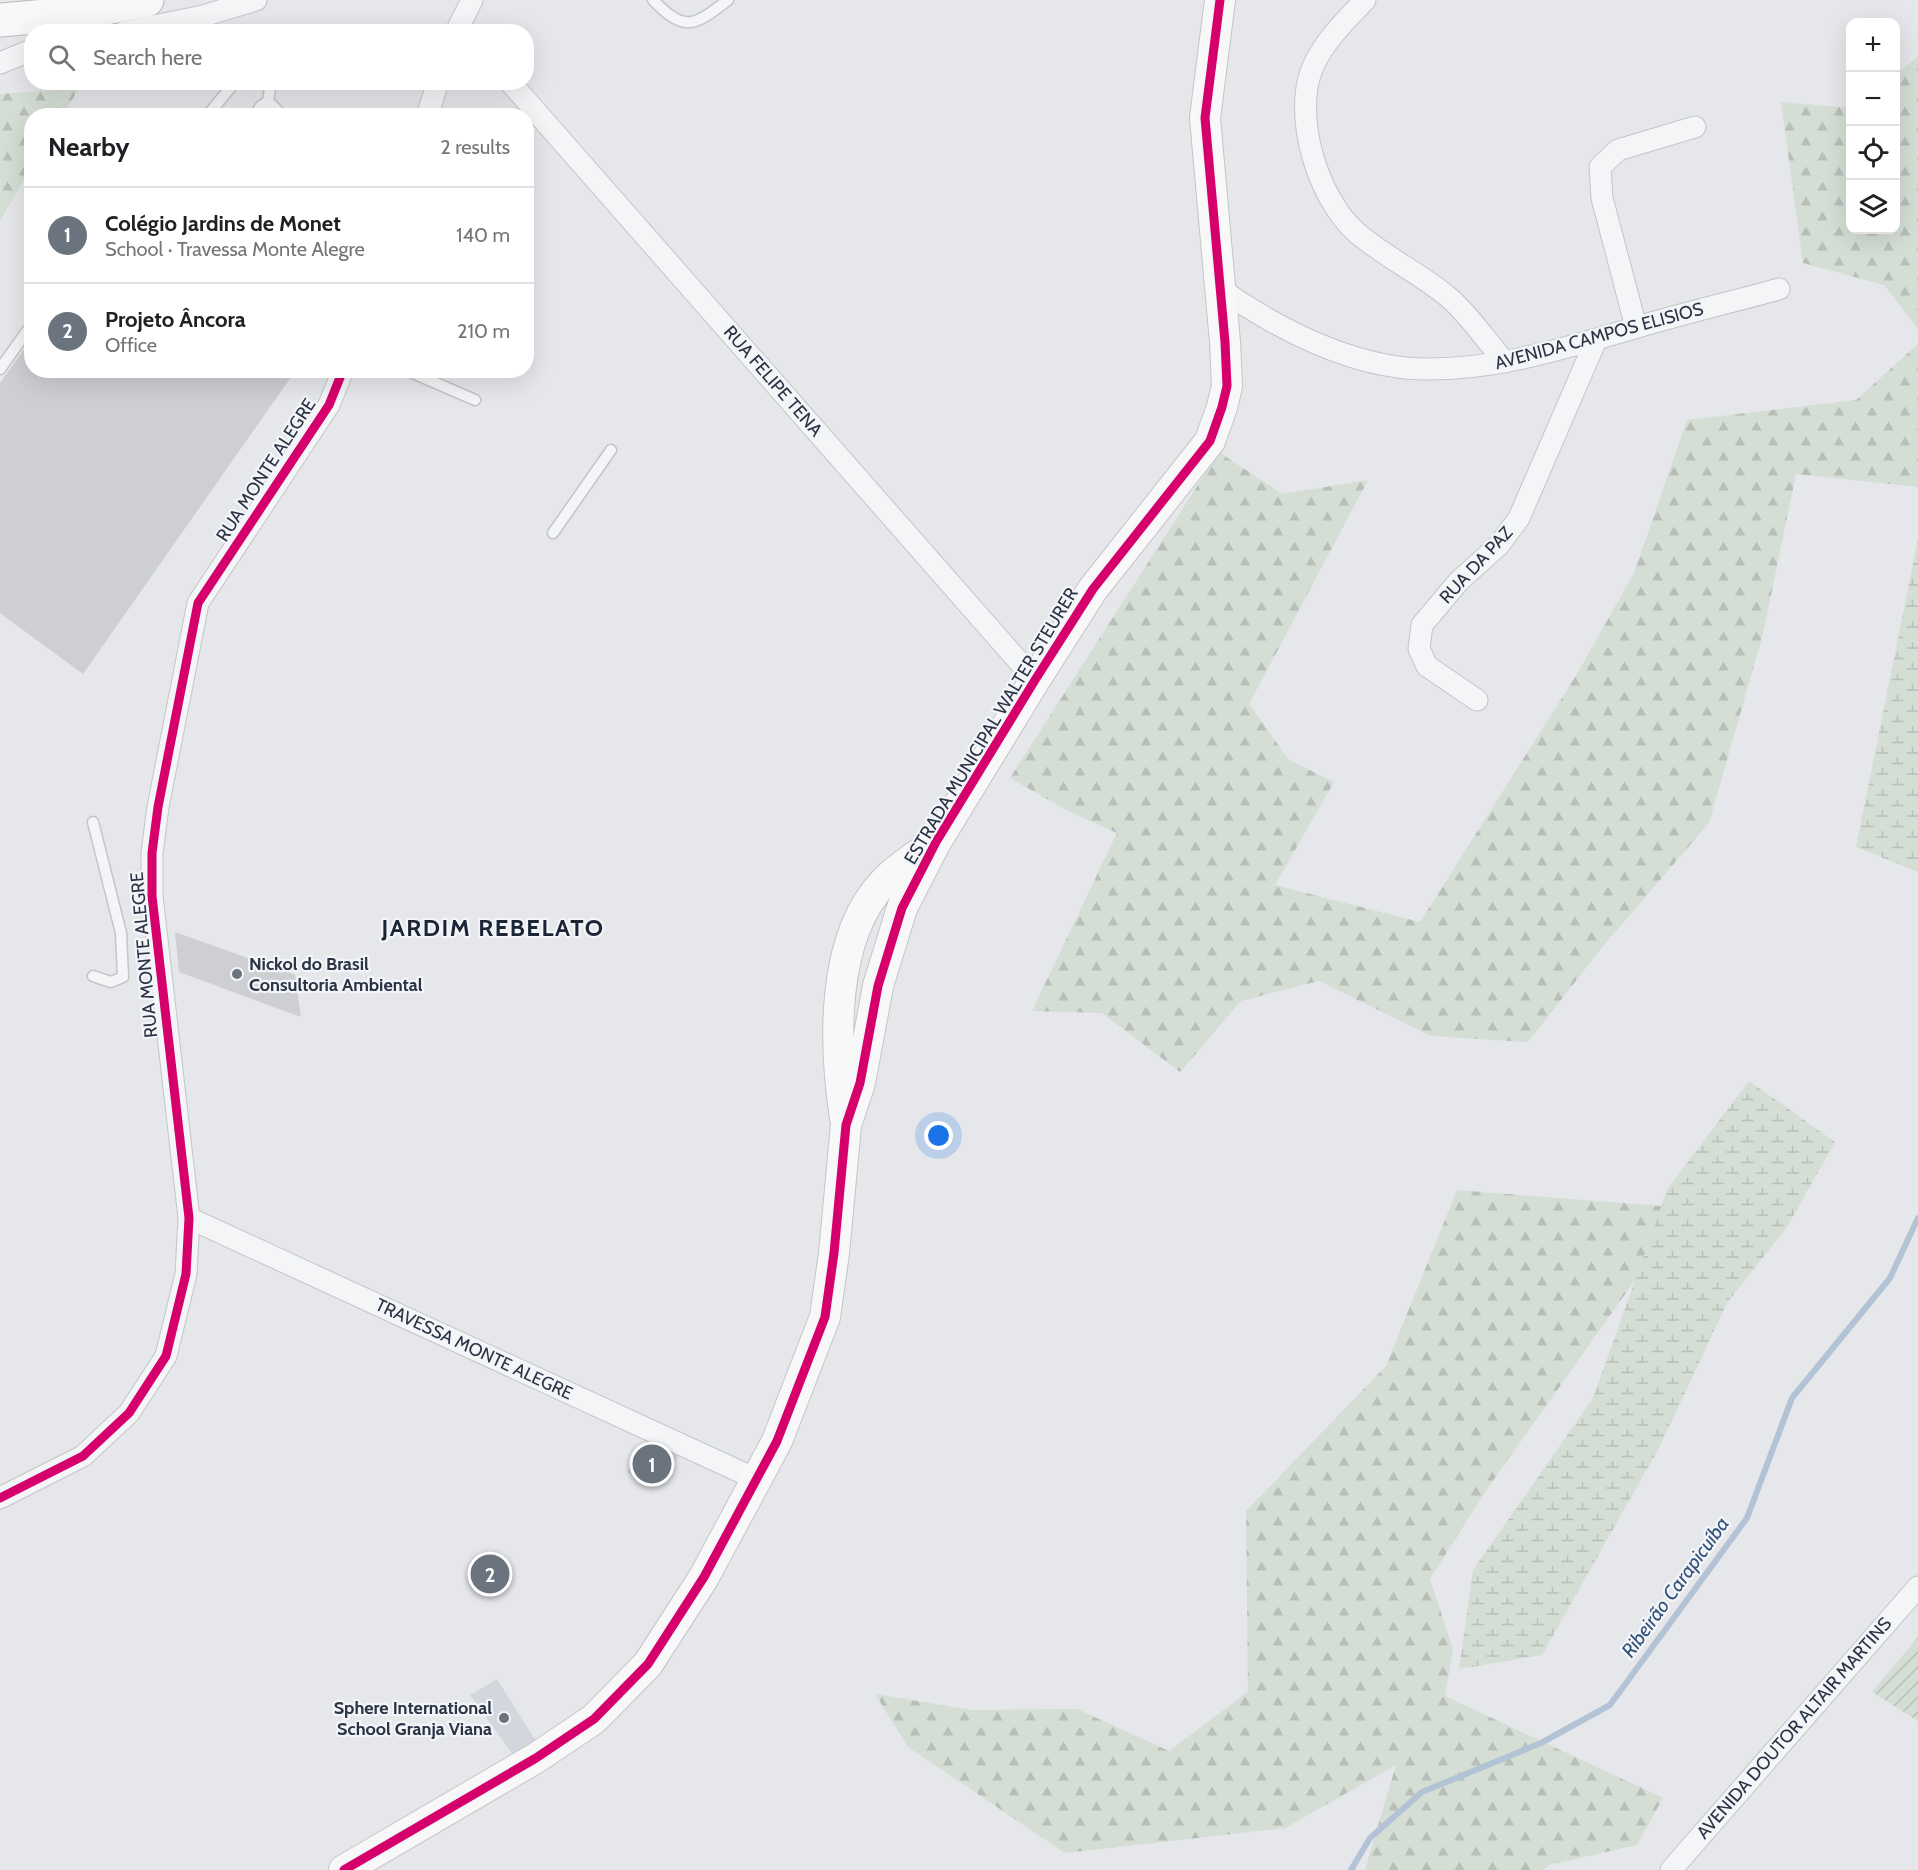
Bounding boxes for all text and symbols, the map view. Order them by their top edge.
map controls [1846,18,1900,234]
button: + [1846,18,1900,72]
search box [24,24,534,90]
icon: search [45,41,78,74]
text: Search here [93,44,202,71]
button: − [1846,72,1900,126]
button: locate [1846,126,1900,180]
text: Nearby [48,131,129,163]
text: 2 results [440,135,510,159]
button: layers [1846,180,1900,234]
text: Colégio Jardins de Monet [105,210,341,237]
text: 1 [64,223,71,247]
text: 140 m [456,223,510,247]
text: School · Travessa Monte Alegre [105,237,365,261]
street label: AVENIDA CAMPOS ELISIOS [1492,298,1706,374]
text: Projeto Âncora [105,306,246,333]
text: 2 [62,319,73,343]
text: 210 m [457,319,510,343]
street label: RUA FELIPE TENA [719,321,827,441]
text: Office [105,333,157,357]
street label: RUA MONTE ALEGRE [212,394,321,546]
street label: RUA DA PAZ [1435,522,1517,608]
street label: ESTRADA MUNICIPAL WALTER STEURER [899,584,1083,868]
street label: RUA MONTE ALEGRE [126,871,162,1039]
district label: JARDIM REBELATO [381,913,604,942]
place label: Nickol do Brasil Consultoria Ambiental [249,953,423,996]
marker: Nickol do Brasil Consultoria Ambiental [230,967,244,981]
your location [924,1121,953,1150]
street label: TRAVESSA MONTE ALEGRE [372,1294,576,1404]
pin: 1 [632,1442,672,1486]
water label: Ribeirão Carapicuíba [1616,1512,1734,1662]
pin: 2 [470,1552,510,1596]
street label: AVENIDA DOUTOR ALTAIR MARTINS [1692,1613,1896,1843]
place label: Sphere International School Granja Viana [334,1697,492,1740]
marker: Sphere International School Granja Viana [497,1711,511,1725]

